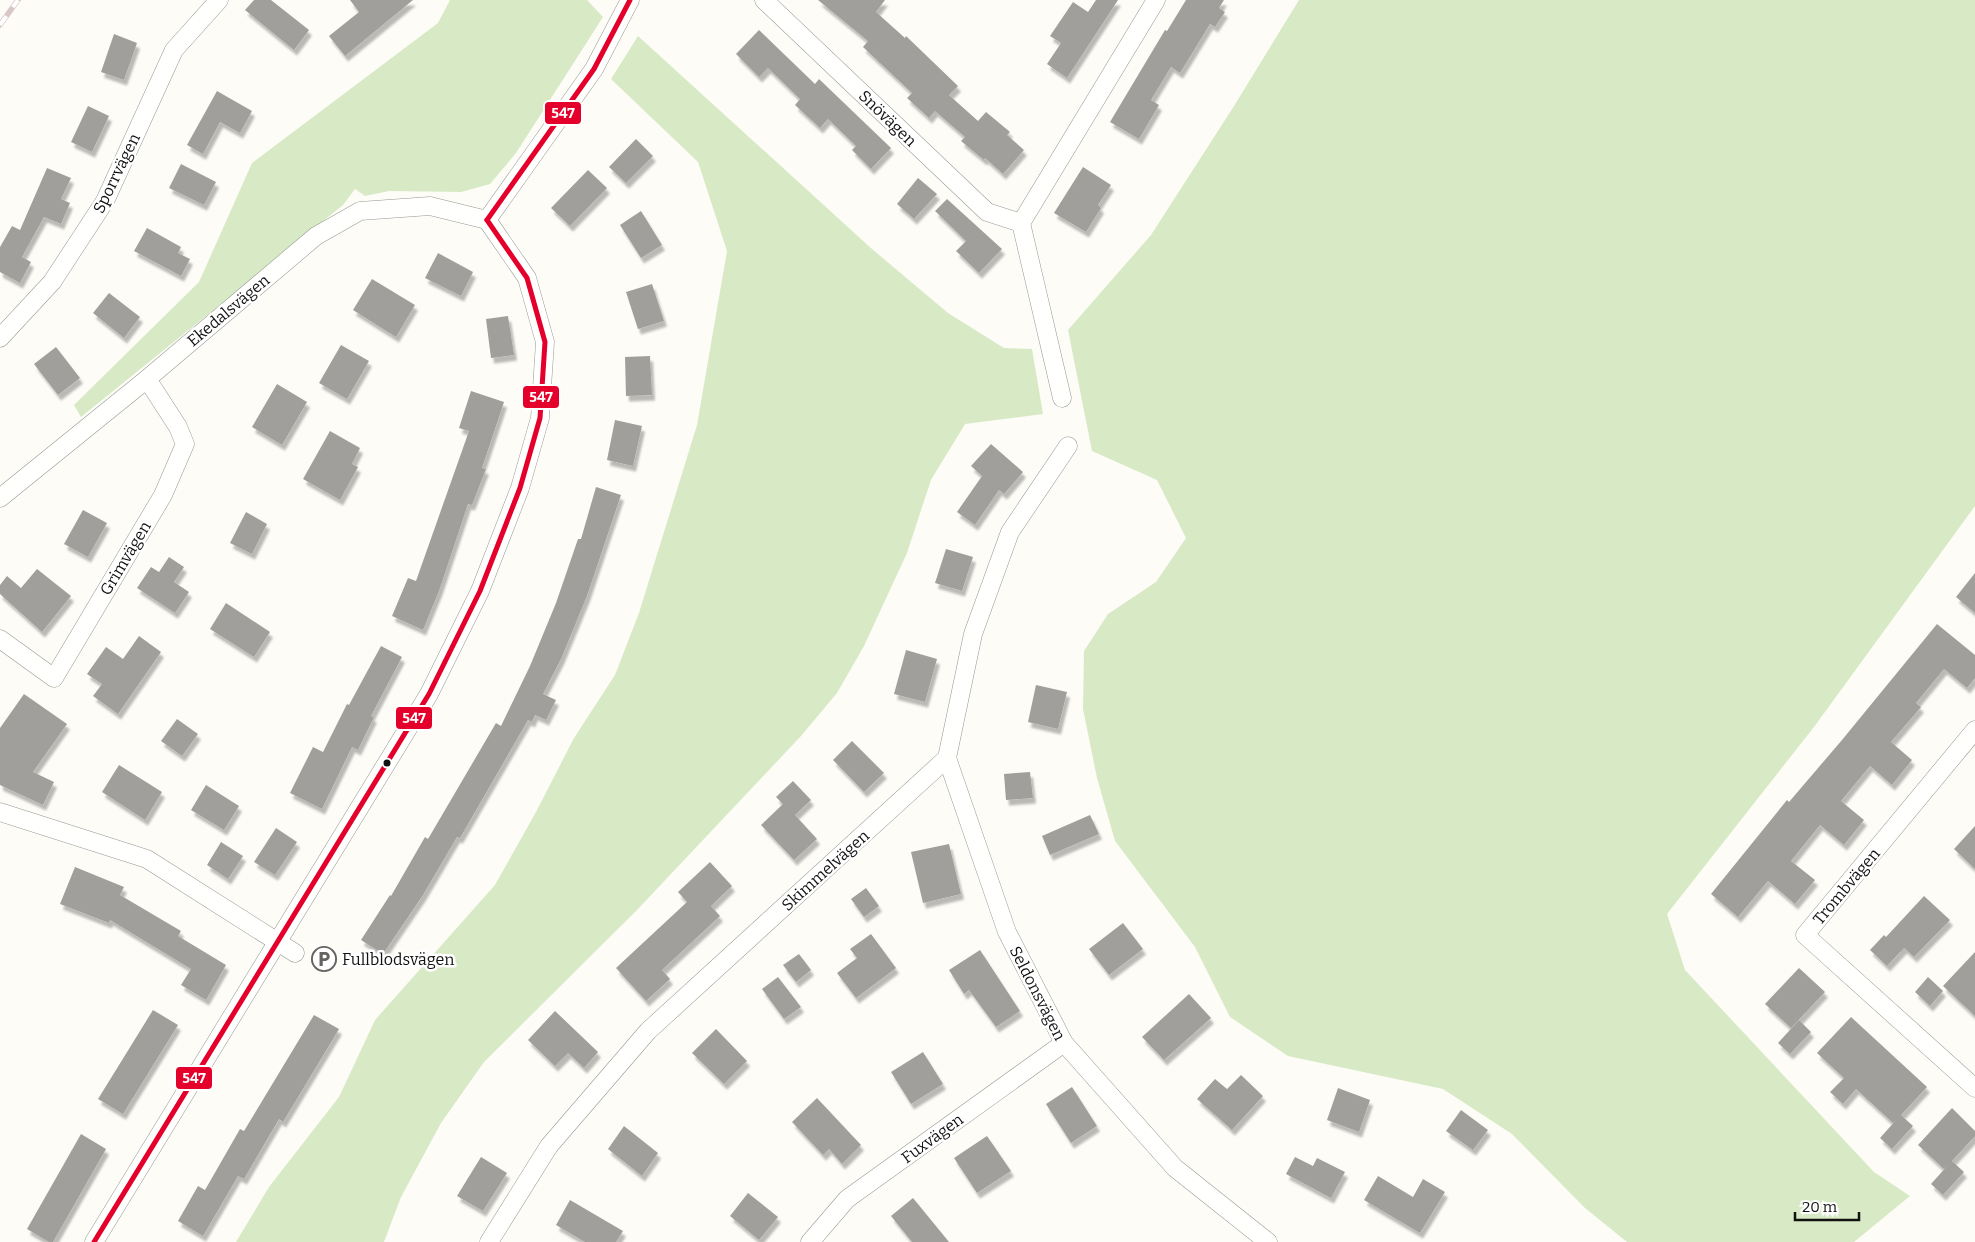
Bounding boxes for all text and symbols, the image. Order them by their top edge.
street label: Snövägen [855,86,920,150]
line badge: 547 [544,101,582,125]
text: 547 [551,105,575,122]
street label: Sporrvägen [89,130,144,216]
street label: Ekedalsvägen [183,270,273,350]
line badge: 547 [522,385,560,409]
text: 547 [529,389,553,406]
street label: Grimvägen [96,518,155,599]
line badge: 547 [395,706,433,730]
text: 547 [402,710,426,727]
unlabelled marker [382,758,392,768]
street label: Skimmelvägen [778,826,873,915]
street label: Trombvägen [1809,844,1884,928]
street label: Seldonsvägen [1006,943,1069,1044]
parking icon: Fullblodsvägen [311,946,337,972]
place label: Fullblodsvägen [342,950,454,969]
line badge: 547 [175,1066,213,1090]
text: 547 [182,1070,206,1087]
street label: Fuxvägen [898,1110,967,1167]
scale bar [1795,1190,1859,1222]
text: 20 m [1802,1198,1838,1216]

